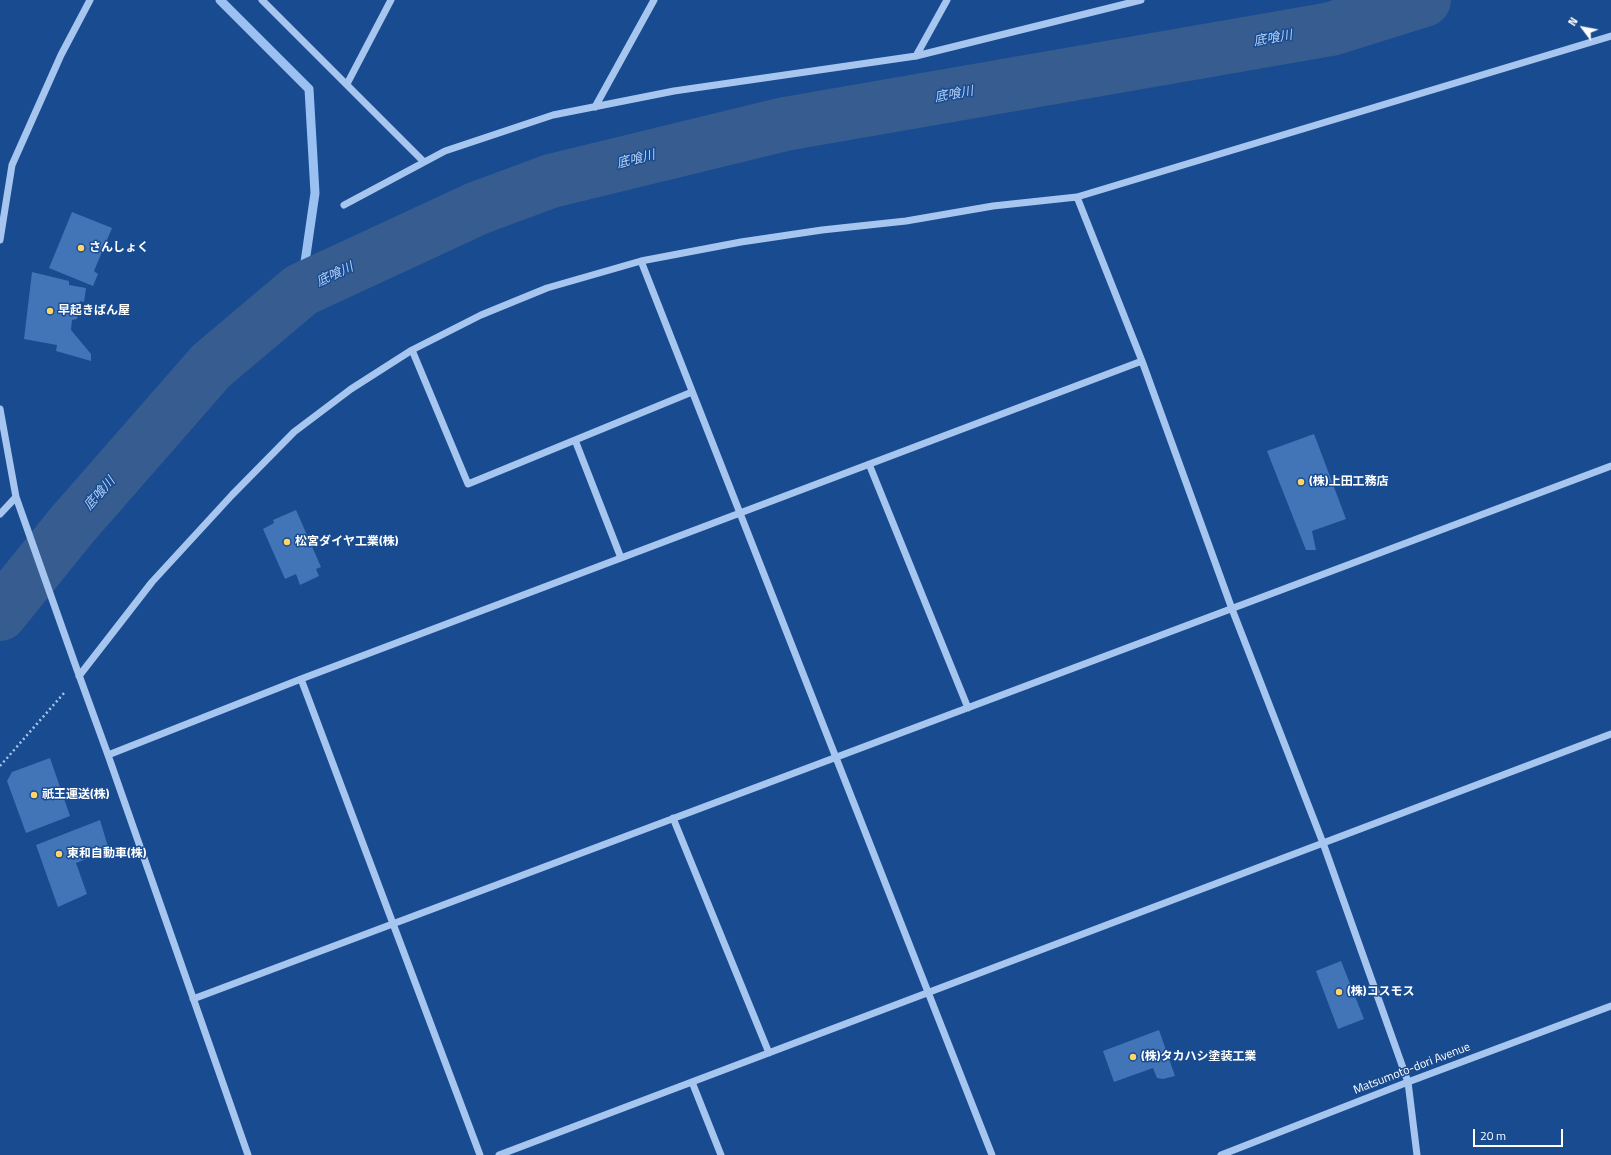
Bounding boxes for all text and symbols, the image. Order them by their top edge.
north arrow [1563,8,1603,48]
text: N [1564,14,1582,29]
water label: 底喰川 [1252,28,1294,50]
water label: 底喰川 [933,84,975,106]
water label: 底喰川 [615,148,657,172]
place label: さんしょく [89,241,149,255]
marker: さんしょく [76,243,86,253]
water label: 底喰川 [314,260,356,290]
place label: 早起きぱん屋 [58,304,130,318]
marker: 早起きぱん屋 [45,306,55,316]
water label: 底喰川 [81,474,119,514]
place label: (株)上田工務店 [1309,475,1388,489]
marker: (株)上田工務店 [1296,477,1306,487]
place label: 松宮ダイヤ工業(株) [295,535,398,549]
marker: 松宮ダイヤ工業(株) [282,537,292,547]
place label: 祇王運送(株) [42,788,109,802]
marker: 祇王運送(株) [29,790,39,800]
place label: 東和自動車(株) [67,847,146,861]
marker: 東和自動車(株) [54,849,64,859]
place label: (株)コスモス [1347,985,1414,999]
marker: (株)コスモス [1334,987,1344,997]
street label: Matsumoto-dori Avenue [1352,1040,1472,1098]
place label: (株)タカハシ塗装工業 [1141,1050,1256,1064]
marker: (株)タカハシ塗装工業 [1128,1052,1138,1062]
scale bar [1475,1121,1565,1147]
text: 20 m [1480,1126,1506,1145]

